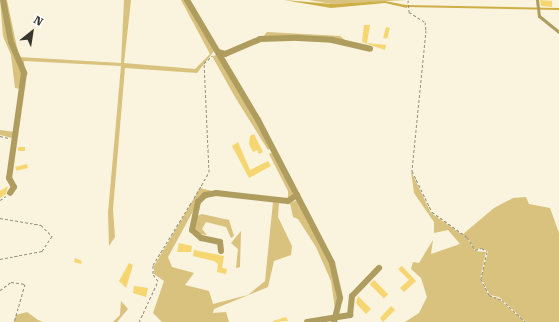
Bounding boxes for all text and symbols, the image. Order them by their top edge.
north arrow [12,12,52,52]
text: N [31,13,45,29]

